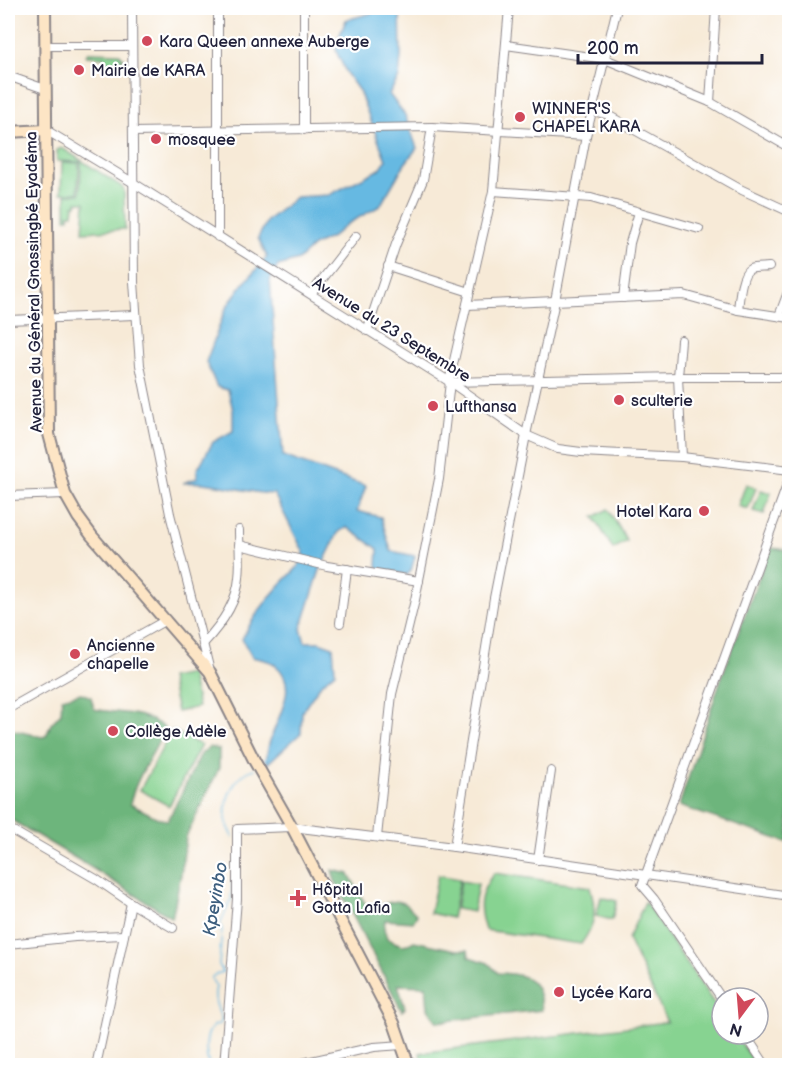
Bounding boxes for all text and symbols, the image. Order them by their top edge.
scale bar [578,27,762,65]
place label: Kara Queen annexe Auberge [159,33,370,52]
marker: Kara Queen annexe Auberge [140,34,154,48]
text: 200 m [587,38,639,59]
place label: Mairie de KARA [91,62,205,81]
marker: Mairie de KARA [72,63,86,77]
place label: WINNER'S CHAPEL KARA [532,100,640,137]
marker: WINNER'S CHAPEL KARA [513,110,527,124]
street label: Avenue du Général Gnassingbé Eyadéma [22,131,47,433]
place label: mosquee [168,131,236,150]
marker: mosquee [149,132,163,146]
street label: Avenue du 23 Septembre [309,274,474,387]
place label: sculterie [631,392,693,411]
marker: sculterie [612,393,626,407]
place label: Lufthansa [445,398,517,417]
marker: Lufthansa [426,399,440,413]
place label: Hotel Kara [616,503,692,522]
marker: Hotel Kara [697,504,711,518]
place label: Ancienne chapelle [87,637,156,674]
marker: Ancienne chapelle [68,647,82,661]
place label: Collège Adèle [125,723,227,742]
marker: Collège Adèle [106,724,120,738]
water label: Kpeyinbo [199,860,232,938]
place label: Hôpital Gotta Lafia [312,881,390,918]
marker: Hôpital Gotta Lafia [289,889,307,907]
place label: Lycée Kara [571,984,652,1003]
marker: Lycée Kara [552,985,566,999]
north arrow [710,986,770,1046]
text: N [728,1018,745,1040]

